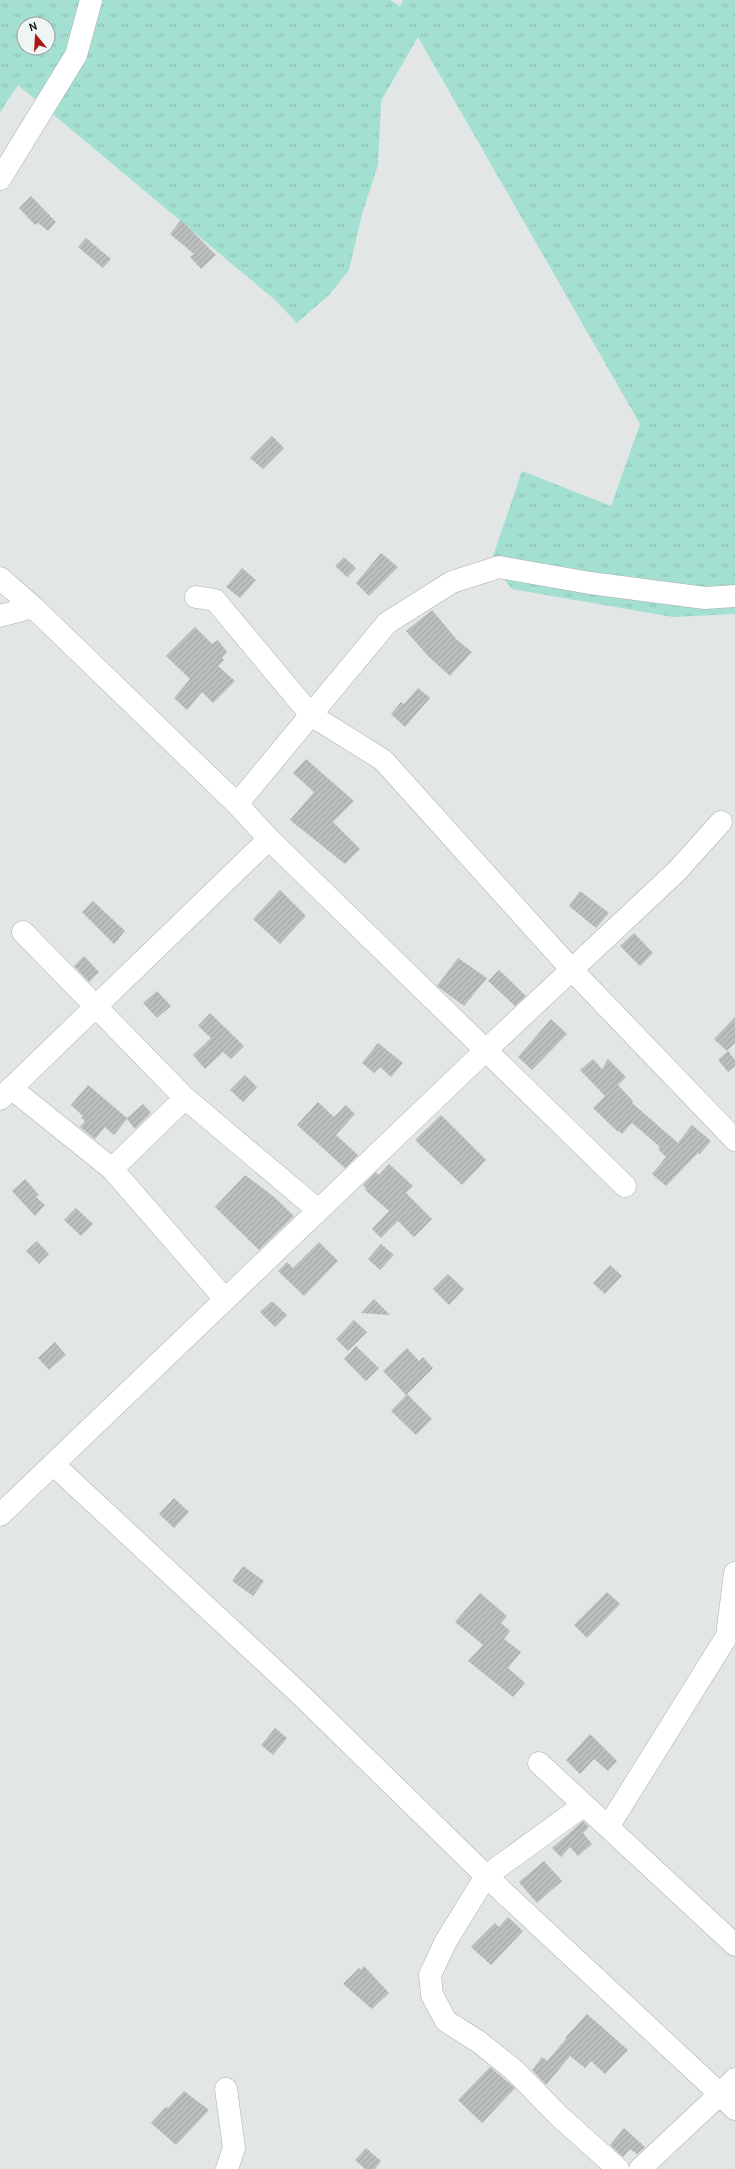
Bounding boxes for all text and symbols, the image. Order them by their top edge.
north arrow [16,16,56,56]
text: N [27,19,39,34]

